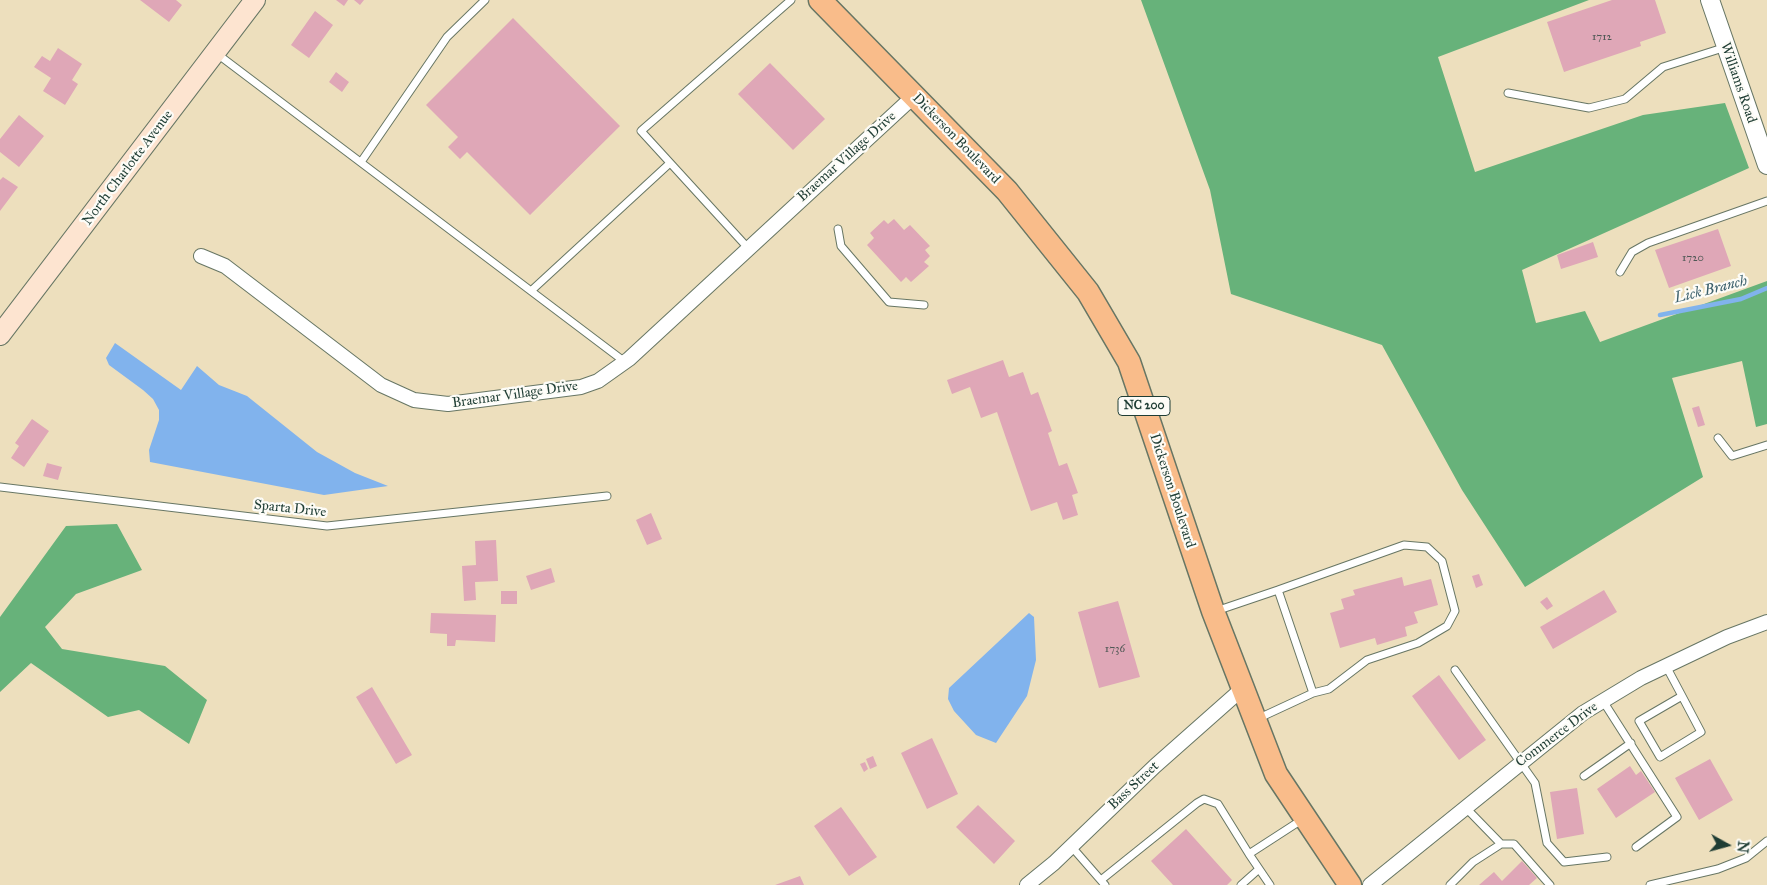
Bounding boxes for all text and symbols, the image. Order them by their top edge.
house number: 1712 [1592,30,1612,44]
street label: Williams Road [1716,40,1760,126]
street label: Dickerson Boulevard [909,90,1003,188]
street label: North Charlotte Avenue [79,107,177,229]
street label: Braemar Village Drive [794,108,900,206]
house number: 1720 [1682,251,1704,265]
water label: Lick Branch [1673,272,1749,308]
street label: Braemar Village Drive [451,378,579,412]
road number: NC 200 [1118,396,1170,416]
street label: Dickerson Boulevard [1146,432,1198,550]
street label: Sparta Drive [253,497,327,521]
house number: 1736 [1105,642,1125,656]
street label: Commerce Drive [1513,699,1601,771]
street label: Bass Street [1105,758,1163,814]
north arrow [1702,820,1752,870]
text: N [1733,840,1752,854]

